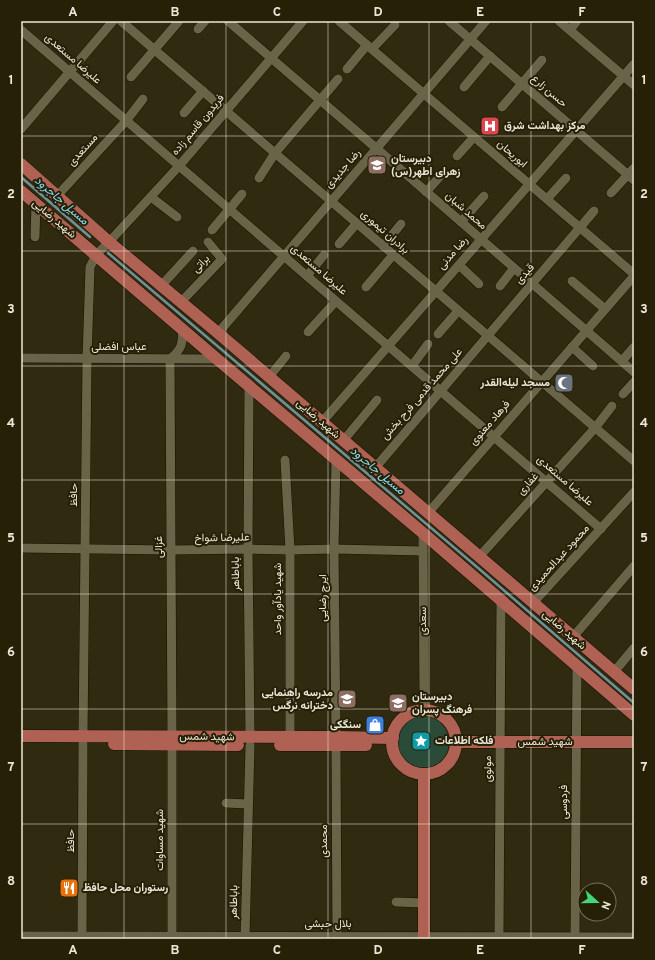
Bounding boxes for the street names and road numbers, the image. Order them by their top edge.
street label: علیرضا مستعدی [42,31,104,88]
street label: حسن زارع [528,72,570,110]
street label: فریدون قاسم زاده [168,92,228,158]
street label: مستعدی [65,131,101,169]
street label: ابوریحان [494,137,530,171]
street label: رضا جدیدی [322,146,364,192]
street label: محمد شبان [442,189,490,233]
street label: شهید رضایی [29,196,79,242]
street label: برادران تیموری [358,207,412,257]
street label: رضا مدنی [435,233,471,273]
street label: علیرضا مستعدی [288,242,350,299]
street label: براتی [189,252,213,276]
street label: قیدی [512,261,538,287]
street label: عباس افضلی [91,340,147,354]
street label: علی محمد قدمی فرح بخش [378,345,466,443]
street label: شهید رضایی [293,396,343,442]
street label: فرهاد معنوی [467,398,513,448]
street label: علیرضا مستعدی [534,453,596,510]
street label: غفاری [514,470,542,498]
street label: حافظ [67,483,81,507]
street label: محمود عبدالحمیدی [525,522,593,594]
street label: علیرضا شواخ [194,531,250,545]
street label: غزالی [152,536,166,558]
street label: باباطاهر [229,557,243,592]
street label: شهید یادآور واحد [271,562,285,635]
street label: ایرج رضایی [316,574,330,622]
street label: سعدی [416,606,430,635]
street label: شهید رضایی [539,607,589,653]
street label: شهید شمس [179,730,235,744]
street label: شهید شمس [517,735,573,749]
street label: مولوی [481,756,495,782]
street label: فردوسی [557,785,571,819]
street label: شهید مساوات [153,809,167,871]
street label: محمدی [317,824,331,858]
street label: حافظ [64,829,78,853]
street label: باباطاهر [227,885,241,920]
street label: بلال حبشی [304,917,352,931]

